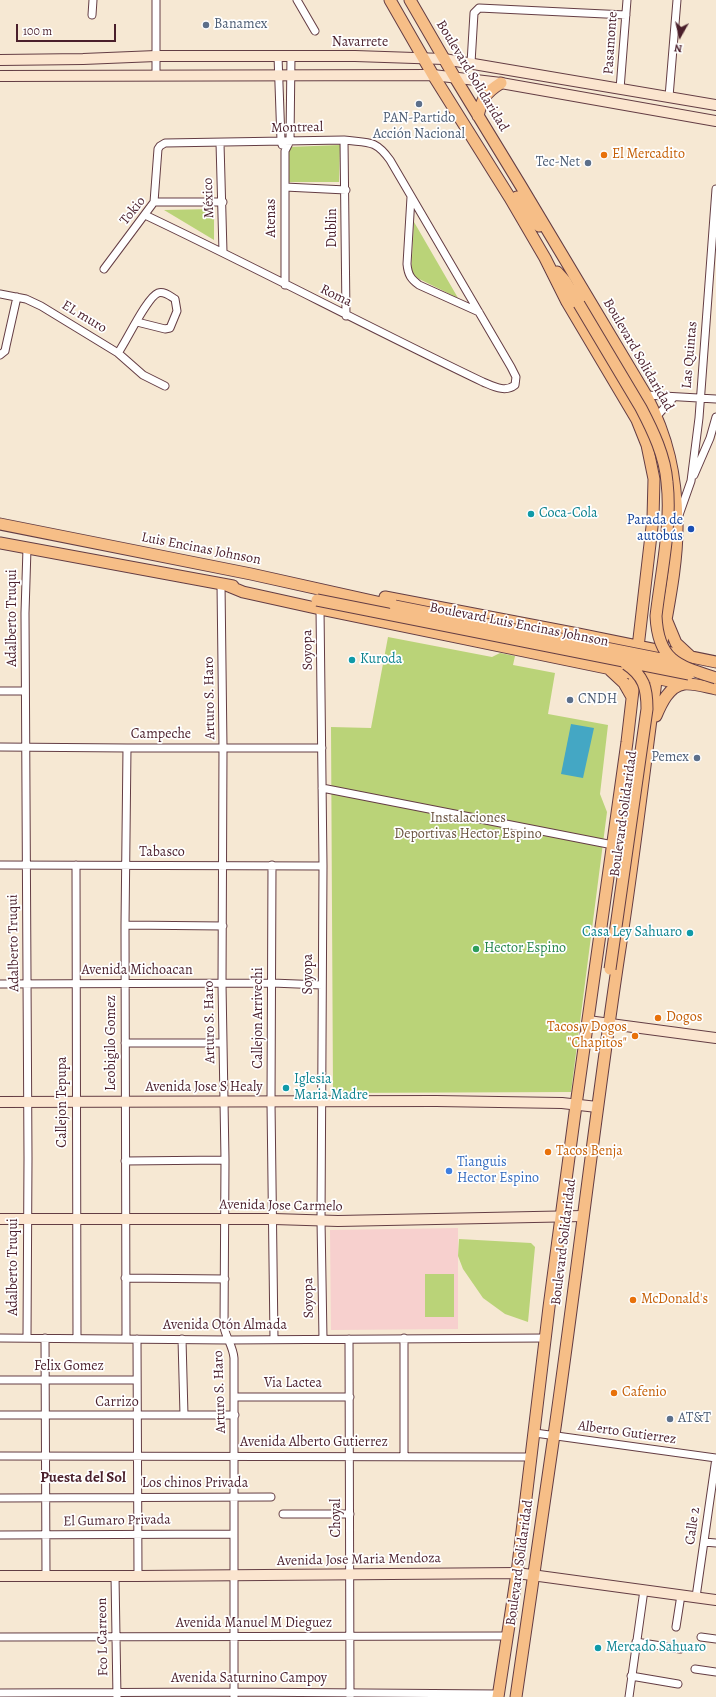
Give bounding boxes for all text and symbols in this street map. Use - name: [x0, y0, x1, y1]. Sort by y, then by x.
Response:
- street label: Pasamonte: [600, 11, 622, 75]
- scale bar: [18, 16, 118, 42]
- north arrow: [660, 16, 700, 56]
- place label: Banamex: [214, 17, 267, 33]
- street label: Boulevard Solidaridad: [432, 17, 512, 135]
- marker: Banamex: [201, 20, 211, 30]
- text: 100 m: [23, 23, 52, 39]
- street label: Navarrete: [332, 35, 388, 51]
- text: N: [673, 40, 683, 56]
- marker: PAN-Partido Acción Nacional: [414, 99, 424, 109]
- place label: PAN-Partido Acción Nacional: [373, 111, 465, 144]
- street label: Montreal: [271, 119, 323, 137]
- place label: El Mercadito: [612, 147, 685, 163]
- marker: El Mercadito: [599, 150, 609, 160]
- place label: Tec-Net: [536, 155, 580, 171]
- marker: Tec-Net: [583, 158, 593, 168]
- street label: México: [200, 177, 218, 219]
- street label: Tokio: [117, 193, 149, 229]
- street label: Atenas: [264, 199, 280, 237]
- street label: Dublin: [325, 208, 341, 248]
- street label: Roma: [317, 281, 355, 311]
- street label: Boulevard Solidaridad: [599, 296, 677, 414]
- street label: EL muro: [58, 297, 110, 337]
- street label: Las Quintas: [679, 321, 701, 389]
- place label: Coca-Cola: [539, 506, 597, 522]
- marker: Coca-Cola: [526, 509, 536, 519]
- place label: Parada de autobús: [627, 513, 683, 546]
- marker: Parada de autobús: [686, 524, 696, 534]
- street label: Luis Encinas Johnson: [140, 529, 262, 569]
- street label: Adalberto Truqui: [5, 569, 21, 667]
- street label: Boulevard Luis Encinas Johnson: [428, 599, 610, 651]
- street label: Soyopa: [299, 629, 317, 671]
- place label: Kuroda: [360, 652, 402, 668]
- marker: Kuroda: [347, 655, 357, 665]
- street label: Arturo S. Haro: [201, 656, 219, 740]
- place label: CNDH: [578, 692, 617, 708]
- marker: CNDH: [565, 695, 575, 705]
- street label: Campeche: [131, 727, 191, 743]
- street label: Boulevard Solidaridad: [607, 750, 641, 878]
- place label: Pemex: [651, 750, 689, 766]
- marker: Pemex: [692, 753, 702, 763]
- park label: Instalaciones Deportivas Hector Espino: [394, 811, 542, 844]
- street label: Tabasco: [139, 845, 185, 861]
- street label: Adalberto Truqui: [5, 894, 23, 992]
- place label: Casa Ley Sahuaro: [582, 925, 682, 941]
- marker: Casa Ley Sahuaro: [685, 928, 695, 938]
- place label: Hector Espino: [484, 941, 566, 957]
- marker: Hector Espino: [471, 944, 481, 954]
- street label: Soyopa: [301, 954, 317, 994]
- street label: Avenida Michoacan: [81, 963, 193, 979]
- street label: Callejon Arrivechi: [251, 967, 267, 1069]
- street label: Arturo S. Haro: [201, 980, 219, 1064]
- street label: Leobigilo Gomez: [104, 995, 120, 1091]
- place label: Dogos: [666, 1010, 702, 1026]
- marker: Dogos: [653, 1013, 663, 1023]
- place label: Tacos y Dogos "Chapitos": [547, 1020, 627, 1052]
- marker: Tacos y Dogos "Chapitos": [630, 1031, 640, 1041]
- street label: Callejon Tepupa: [55, 1056, 71, 1148]
- place label: Iglesia Maria Madre: [294, 1072, 368, 1104]
- street label: Avenida Jose S Healy: [145, 1080, 263, 1096]
- marker: Iglesia Maria Madre: [281, 1083, 291, 1093]
- place label: Tacos Benja: [556, 1144, 623, 1160]
- marker: Tacos Benja: [543, 1147, 553, 1157]
- place label: Tianguis Hector Espino: [457, 1155, 539, 1188]
- marker: Tianguis Hector Espino: [444, 1166, 454, 1176]
- street label: Boulevard Solidaridad: [548, 1178, 580, 1306]
- street label: Avenida Jose Carmelo: [219, 1197, 343, 1215]
- street label: Adalberto Truqui: [6, 1218, 22, 1316]
- street label: Soyopa: [300, 1277, 318, 1319]
- place label: McDonald's: [641, 1292, 708, 1308]
- marker: McDonald's: [628, 1295, 638, 1305]
- street label: Avenida Otón Almada: [163, 1318, 287, 1334]
- street label: Arturo S. Haro: [210, 1350, 230, 1434]
- street label: Felix Gomez: [34, 1359, 104, 1375]
- street label: Via Lactea: [264, 1376, 322, 1392]
- place label: Cafenio: [622, 1385, 667, 1401]
- marker: Cafenio: [609, 1388, 619, 1398]
- street label: Carrizo: [95, 1395, 139, 1411]
- place label: AT&T: [678, 1411, 711, 1427]
- marker: AT&T: [665, 1414, 675, 1424]
- street label: Alberto Gutierrez: [577, 1418, 677, 1448]
- street label: Avenida Alberto Gutierrez: [240, 1435, 388, 1451]
- district label: Puesta del Sol: [40, 1469, 126, 1487]
- street label: Los chinos Privada: [142, 1476, 248, 1492]
- street label: Choyal: [329, 1499, 345, 1537]
- street label: Boulevard Solidaridad: [503, 1499, 537, 1627]
- street label: Calle 2: [682, 1506, 704, 1546]
- street label: El Gumaro Privada: [63, 1512, 171, 1530]
- street label: Avenida Jose Maria Mendoza: [277, 1550, 441, 1570]
- street label: Fco L Carreon: [94, 1598, 112, 1676]
- street label: Avenida Manuel M Dieguez: [176, 1616, 332, 1632]
- place label: Mercado Sahuaro: [606, 1640, 706, 1656]
- marker: Mercado Sahuaro: [593, 1643, 603, 1653]
- street label: Avenida Saturnino Campoy: [171, 1671, 327, 1687]

